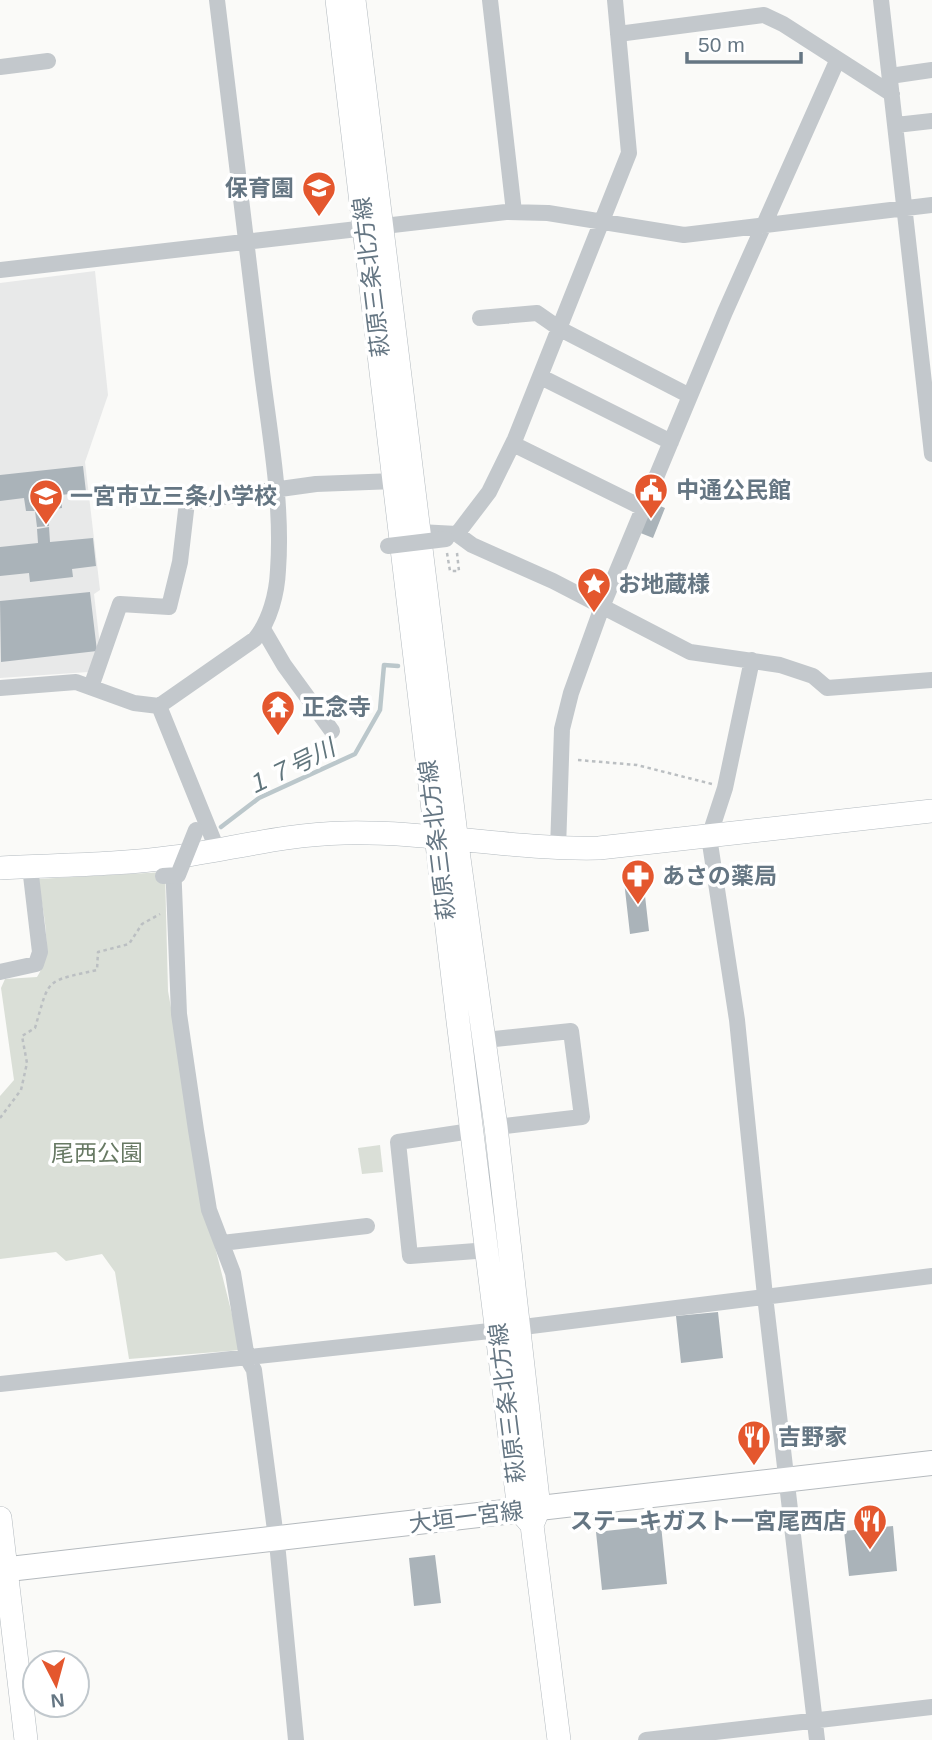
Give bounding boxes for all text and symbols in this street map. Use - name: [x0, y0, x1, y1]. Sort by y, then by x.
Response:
- scale bar: [687, 21, 801, 65]
- text: 50 m: [698, 33, 745, 56]
- school or university icon: 保育園: [300, 169, 338, 218]
- place label: 保育園: [225, 175, 294, 201]
- street label: 萩原三条北方線: [348, 196, 394, 358]
- public building icon: 中通公民館: [632, 471, 670, 520]
- school or university icon: 一宮市立三条小学校: [27, 477, 65, 526]
- place label: 中通公民館: [676, 477, 791, 503]
- place label: 一宮市立三条小学校: [70, 483, 277, 509]
- place icon: お地蔵様: [575, 565, 613, 614]
- place label: お地蔵様: [618, 571, 710, 597]
- temple icon: 正念寺: [259, 688, 297, 737]
- place label: 正念寺: [302, 694, 371, 720]
- water label: １７号川: [241, 733, 342, 800]
- street label: 萩原三条北方線: [414, 759, 460, 921]
- pharmacy icon: あさの薬局: [619, 857, 657, 906]
- place label: あさの薬局: [662, 863, 777, 889]
- park label: 尾西公園: [51, 1140, 143, 1166]
- street label: 萩原三条北方線: [484, 1322, 530, 1484]
- restaurant icon: 吉野家: [735, 1418, 773, 1467]
- place label: 吉野家: [778, 1424, 847, 1450]
- street label: 大垣一宮線: [407, 1497, 525, 1537]
- restaurant icon: ステーキガスト一宮尾西店: [851, 1502, 889, 1551]
- place label: ステーキガスト一宮尾西店: [570, 1508, 846, 1534]
- north arrow: [21, 1649, 91, 1719]
- text: N: [50, 1689, 66, 1712]

